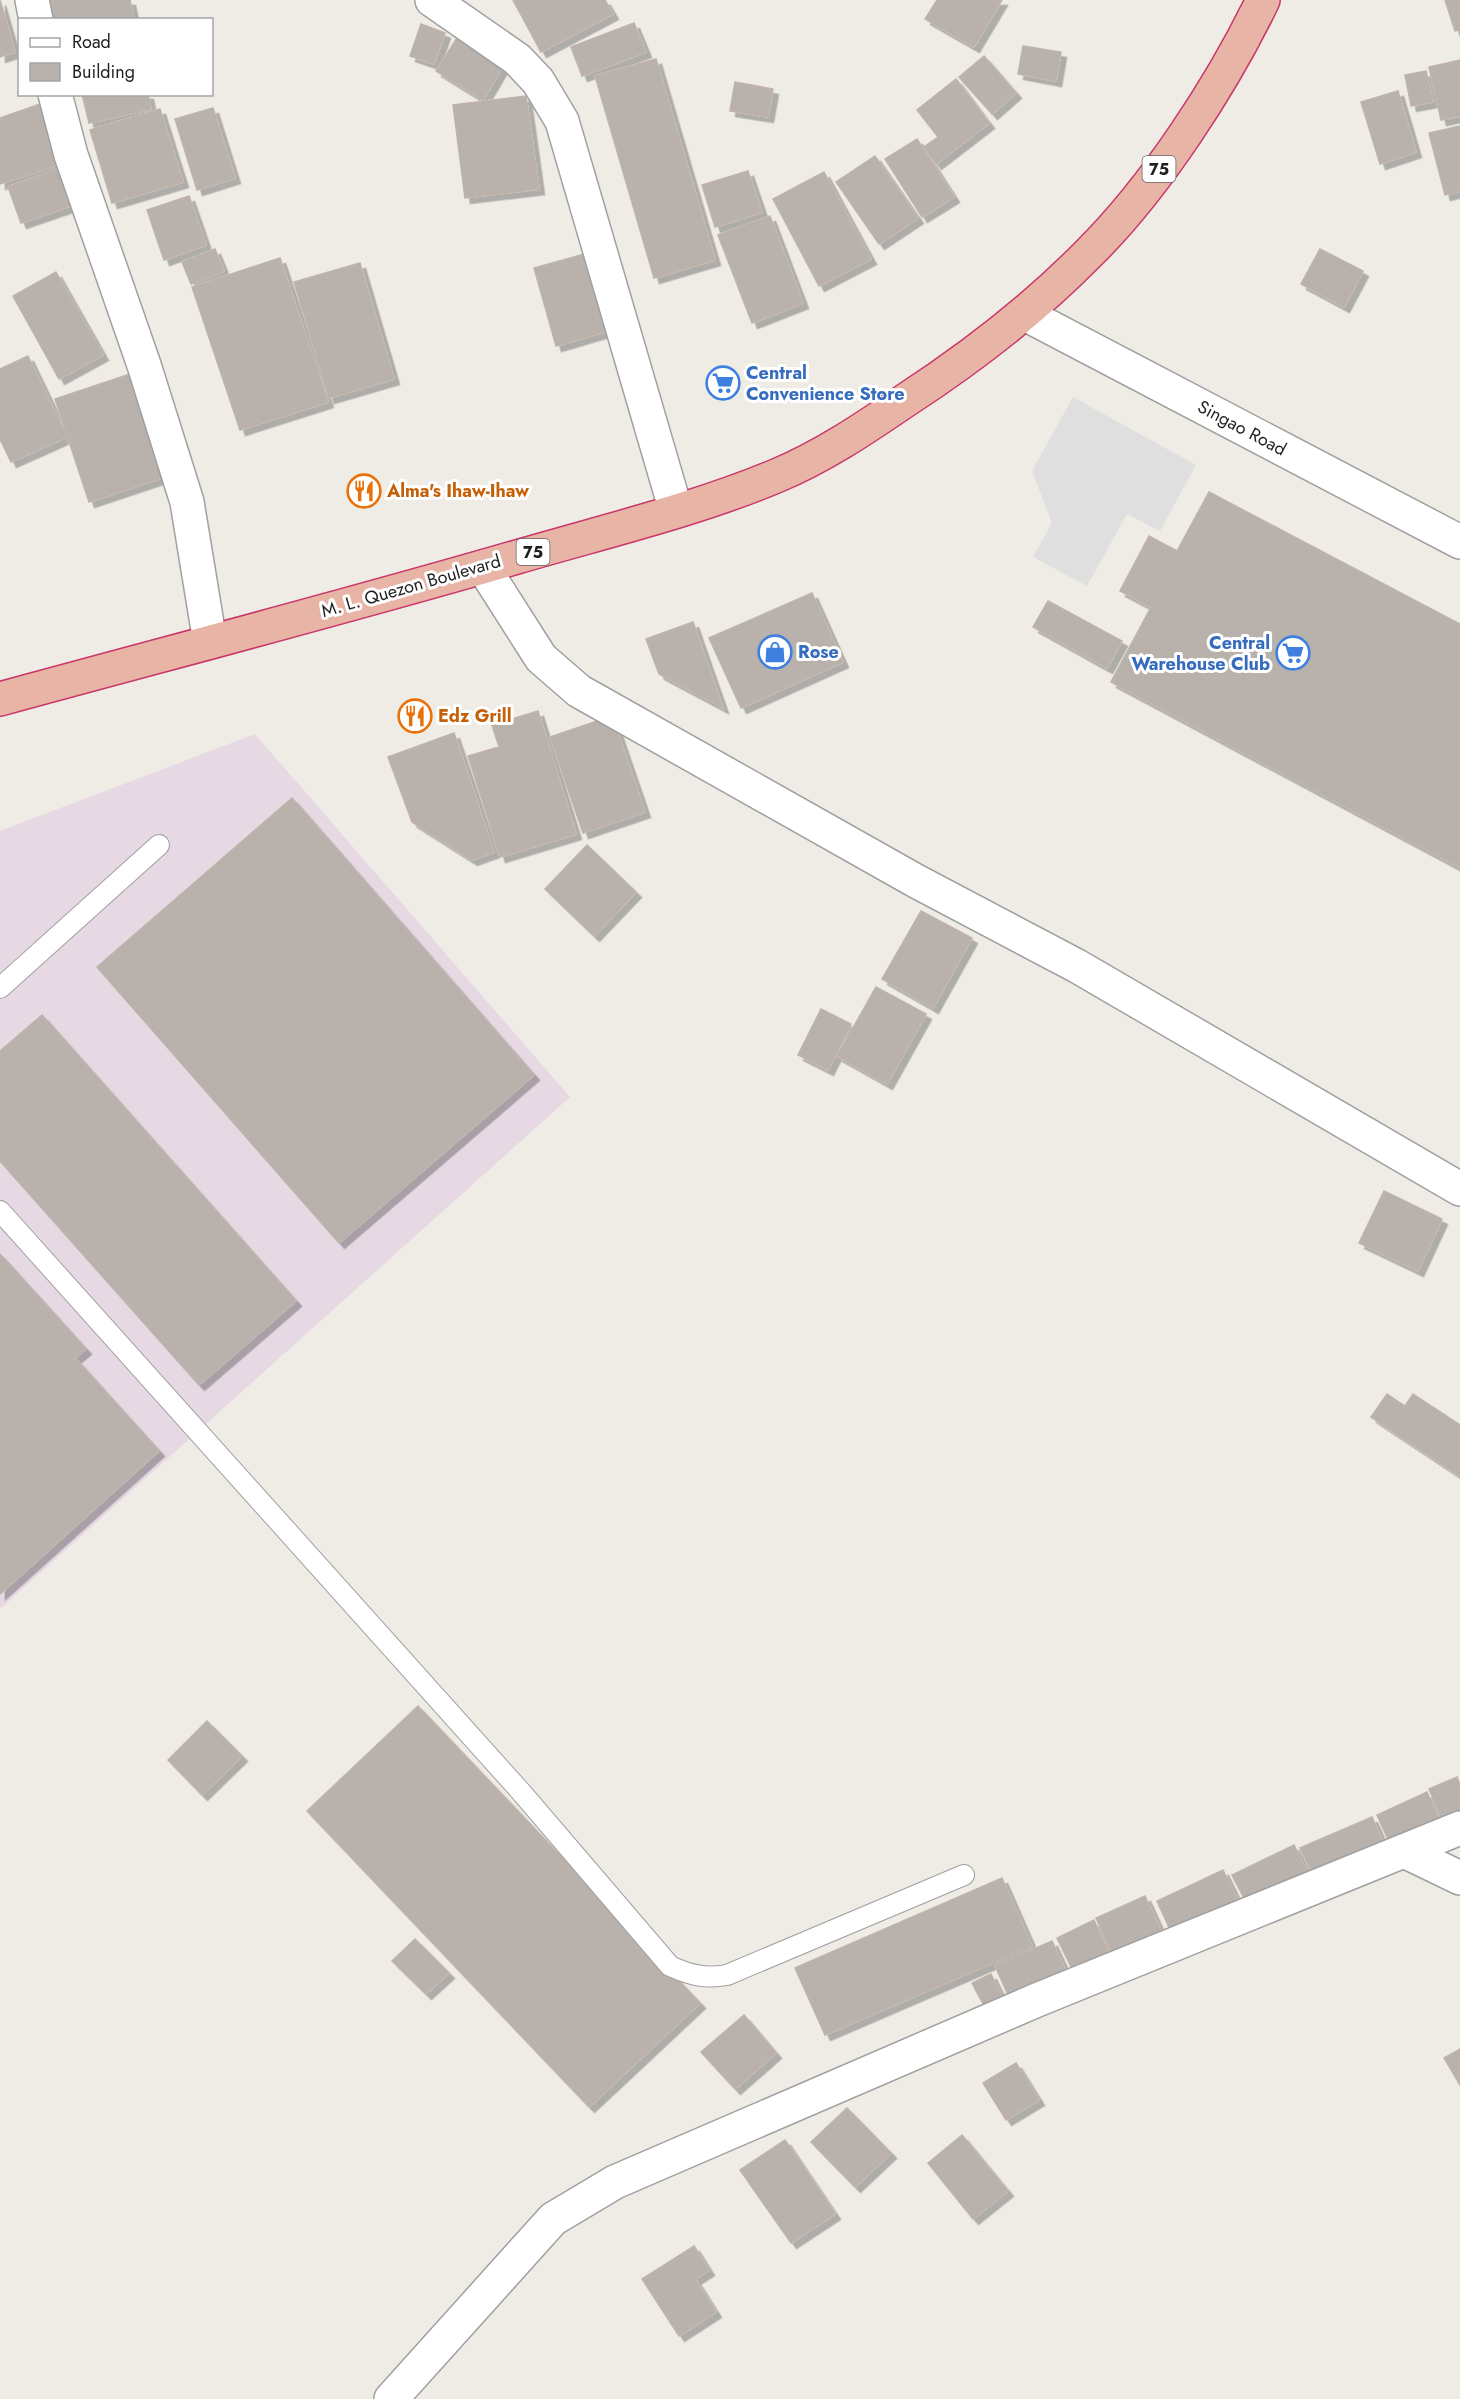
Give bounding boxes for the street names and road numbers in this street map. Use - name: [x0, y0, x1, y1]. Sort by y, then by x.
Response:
- road number: 75: [1142, 156, 1176, 182]
- street label: Singao Road: [1193, 394, 1291, 462]
- road number: 75: [516, 539, 550, 565]
- street label: M. L. Quezon Boulevard: [318, 548, 504, 624]

